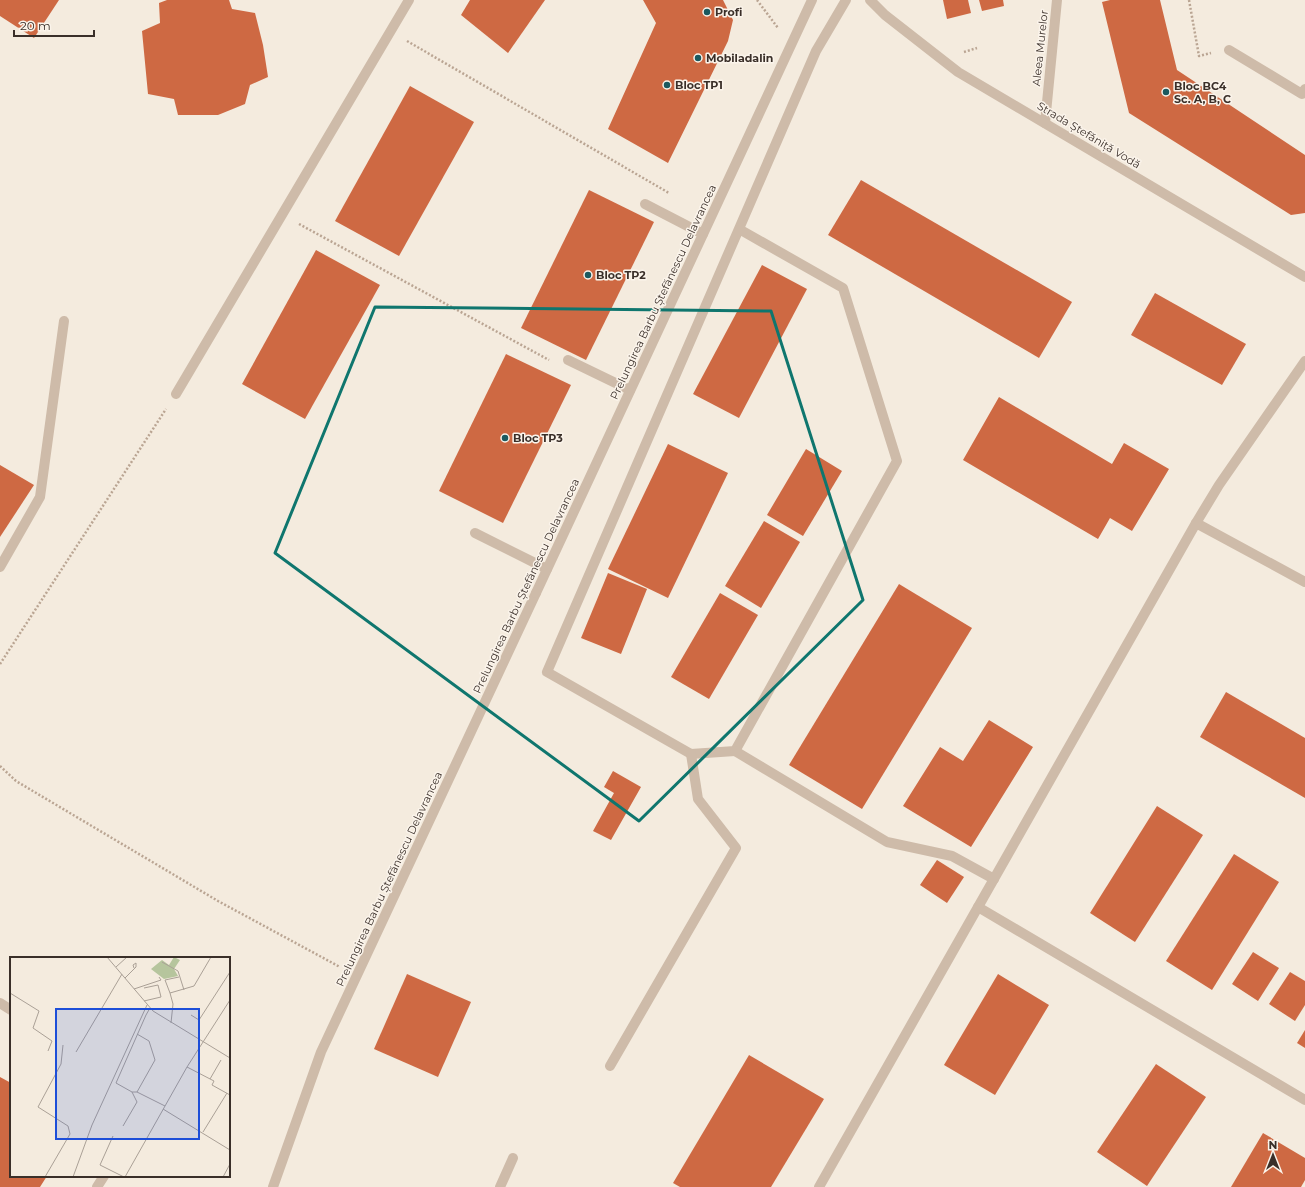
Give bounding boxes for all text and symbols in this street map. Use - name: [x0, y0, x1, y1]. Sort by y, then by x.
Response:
- place label: Profi: [715, 5, 743, 19]
- marker: Profi: [702, 7, 712, 17]
- street label: Aleea Murelor: [1029, 9, 1051, 87]
- scale bar: [14, 12, 94, 38]
- text: 20 m: [20, 18, 51, 33]
- place label: Mobiladalin: [706, 51, 773, 65]
- marker: Mobiladalin: [693, 53, 703, 63]
- place label: Bloc TP1: [675, 78, 723, 92]
- place label: Bloc BC4 Sc. A, B, C: [1174, 79, 1231, 106]
- marker: Bloc TP1: [662, 80, 672, 90]
- marker: Bloc BC4 Sc. A, B, C: [1161, 87, 1171, 97]
- street label: Strada Ștefăniță Vodă: [1035, 99, 1143, 171]
- street label: Prelungirea Barbu Ștefănescu Delavrancea: [607, 182, 719, 402]
- place label: Bloc TP2: [596, 268, 646, 282]
- marker: Bloc TP2: [583, 270, 593, 280]
- place label: Bloc TP3: [513, 431, 563, 445]
- marker: Bloc TP3: [500, 433, 510, 443]
- street label: Prelungirea Barbu Ștefănescu Delavrancea: [470, 476, 582, 696]
- street label: Prelungirea Barbu Ștefănescu Delavrancea: [333, 769, 445, 989]
- inset map: [10, 957, 230, 1177]
- north arrow: [1253, 1135, 1293, 1175]
- text: N: [1269, 1138, 1277, 1152]

